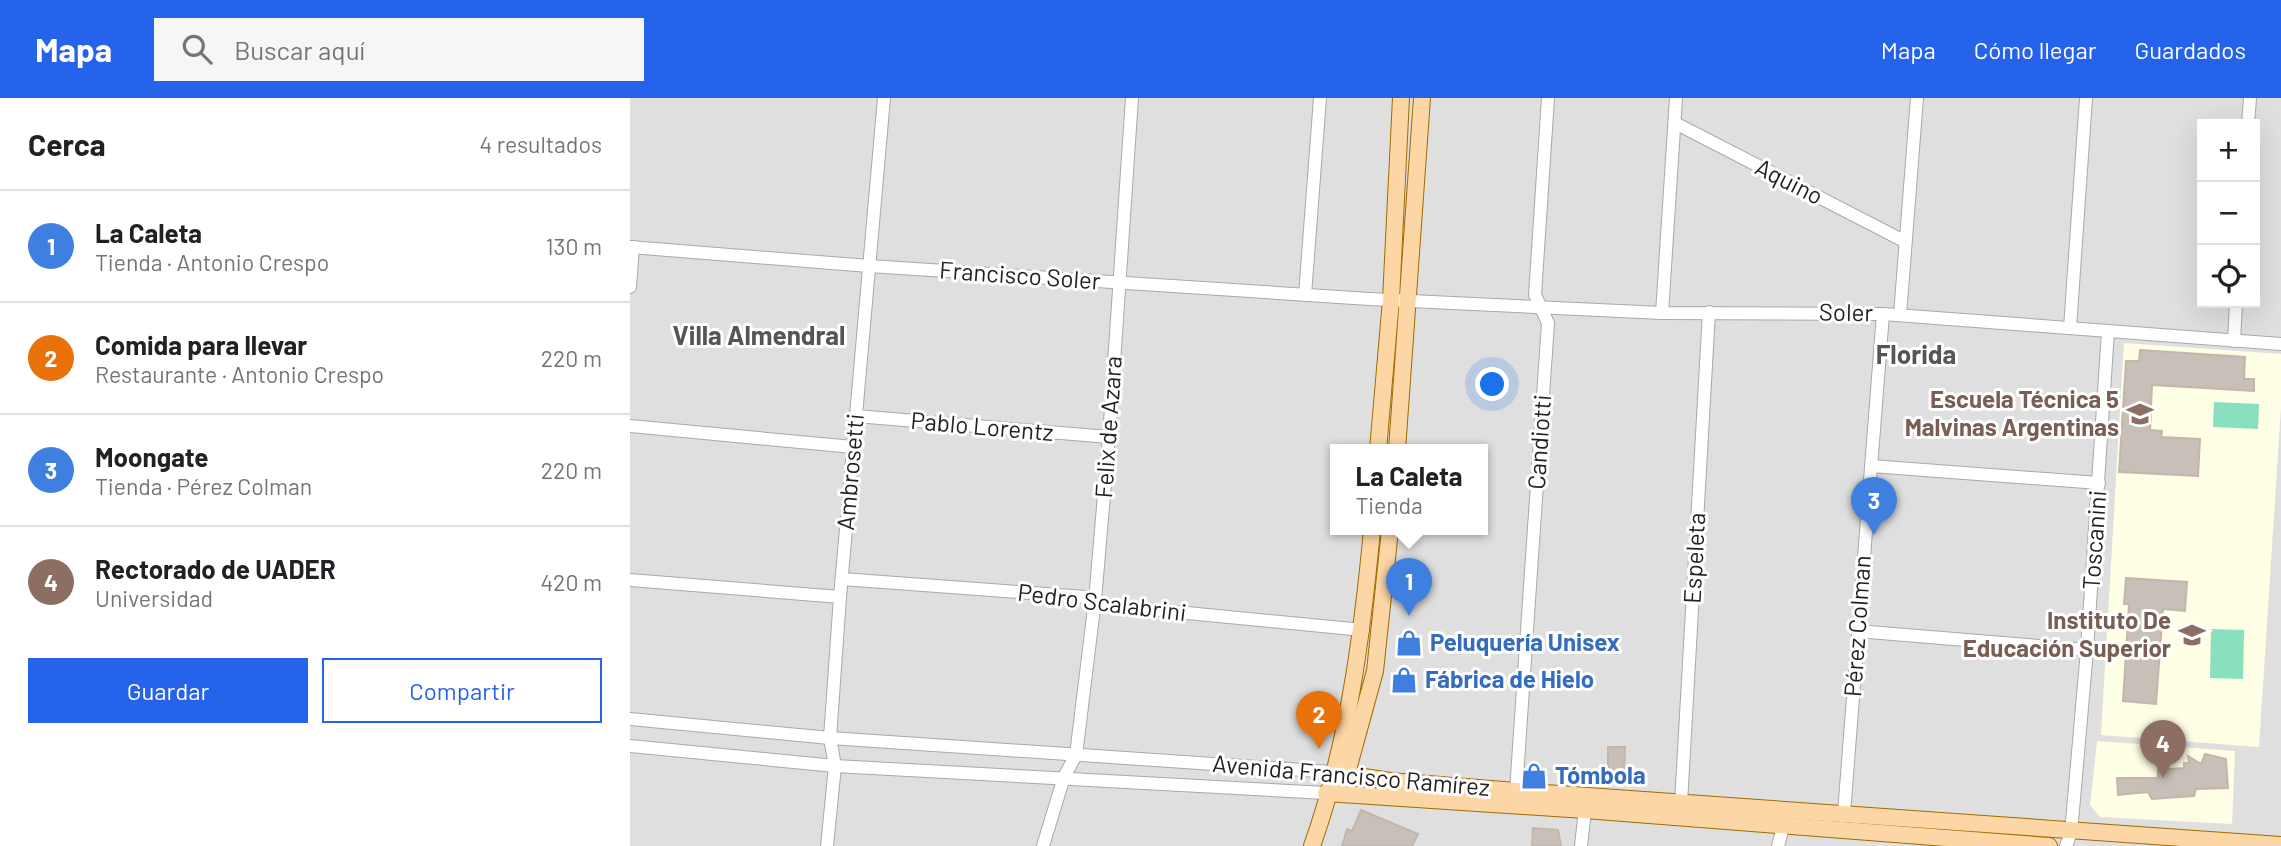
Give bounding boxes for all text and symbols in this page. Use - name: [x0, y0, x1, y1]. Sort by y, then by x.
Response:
- search box: [154, 18, 644, 81]
- text: Mapa: [35, 29, 112, 69]
- icon: search: [178, 30, 216, 68]
- text: Buscar aquí: [234, 34, 365, 65]
- text: Mapa: [1881, 35, 1936, 64]
- text: Cómo llegar: [1974, 35, 2096, 64]
- text: Guardados: [2134, 35, 2246, 64]
- map controls: [2197, 119, 2260, 308]
- button: +: [2197, 119, 2260, 182]
- text: Cerca: [28, 126, 106, 162]
- text: 4 resultados: [479, 130, 602, 158]
- street label: Aquino: [1751, 151, 1828, 210]
- button: −: [2197, 182, 2260, 245]
- text: La Caleta: [95, 217, 202, 248]
- text: 1: [47, 232, 55, 260]
- text: 130 m: [545, 232, 602, 260]
- button: locate: [2197, 245, 2260, 308]
- text: Tienda · Antonio Crespo: [95, 248, 329, 276]
- street label: Francisco Soler: [938, 254, 1102, 295]
- street label: Soler: [1819, 297, 1874, 326]
- district label: Villa Almendral: [673, 319, 845, 350]
- text: Comida para llevar: [95, 329, 307, 360]
- district label: Florida: [1876, 338, 1956, 369]
- text: 2: [45, 344, 57, 372]
- text: 220 m: [541, 344, 602, 372]
- street label: Felix de Azara: [1088, 355, 1127, 499]
- text: Restaurante · Antonio Crespo: [95, 360, 384, 388]
- your location: [1475, 367, 1509, 401]
- place label: Escuela Técnica 5 Malvinas Argentinas: [1905, 384, 2119, 441]
- street label: Candiotti: [1521, 393, 1556, 490]
- school or university icon: Escuela Técnica 5 Malvinas Argentinas: [2125, 399, 2155, 429]
- street label: Pablo Lorentz: [909, 405, 1055, 446]
- street label: Ambrosetti: [830, 412, 869, 531]
- text: Moongate: [95, 441, 209, 472]
- popup: [1330, 444, 1488, 535]
- text: 3: [45, 456, 57, 484]
- text: 220 m: [541, 456, 602, 484]
- text: La Caleta: [1355, 460, 1463, 491]
- text: Tienda · Pérez Colman: [95, 472, 312, 500]
- pin: 3: [1851, 477, 1897, 535]
- street label: Toscanini: [2076, 489, 2111, 591]
- text: Tienda: [1355, 491, 1423, 519]
- street label: Espeleta: [1677, 512, 1710, 604]
- text: Rectorado de UADER: [95, 553, 336, 584]
- street label: Pérez Colman: [1837, 554, 1876, 698]
- pin: 1: [1386, 558, 1432, 616]
- text: 4: [44, 568, 58, 596]
- text: 420 m: [540, 568, 602, 596]
- street label: Pedro Scalabrini: [1016, 577, 1188, 626]
- text: Universidad: [95, 584, 213, 612]
- place label: Instituto De Educación Superior: [1963, 605, 2171, 662]
- school or university icon: Instituto De Educación Superior: [2177, 620, 2207, 650]
- place label: Peluquería Unisex: [1430, 627, 1620, 656]
- shop icon: Peluquería Unisex: [1394, 628, 1424, 658]
- button: Guardar: [28, 658, 308, 723]
- button: Compartir: [322, 658, 602, 723]
- place label: Fábrica de Hielo: [1425, 664, 1594, 693]
- shop icon: Fábrica de Hielo: [1389, 665, 1419, 695]
- pin: 2: [1296, 691, 1342, 749]
- pin: 4: [2140, 720, 2186, 778]
- street label: Avenida Francisco Ramírez: [1211, 748, 1491, 801]
- place label: Tómbola: [1555, 760, 1646, 789]
- shop icon: Tómbola: [1519, 761, 1549, 791]

